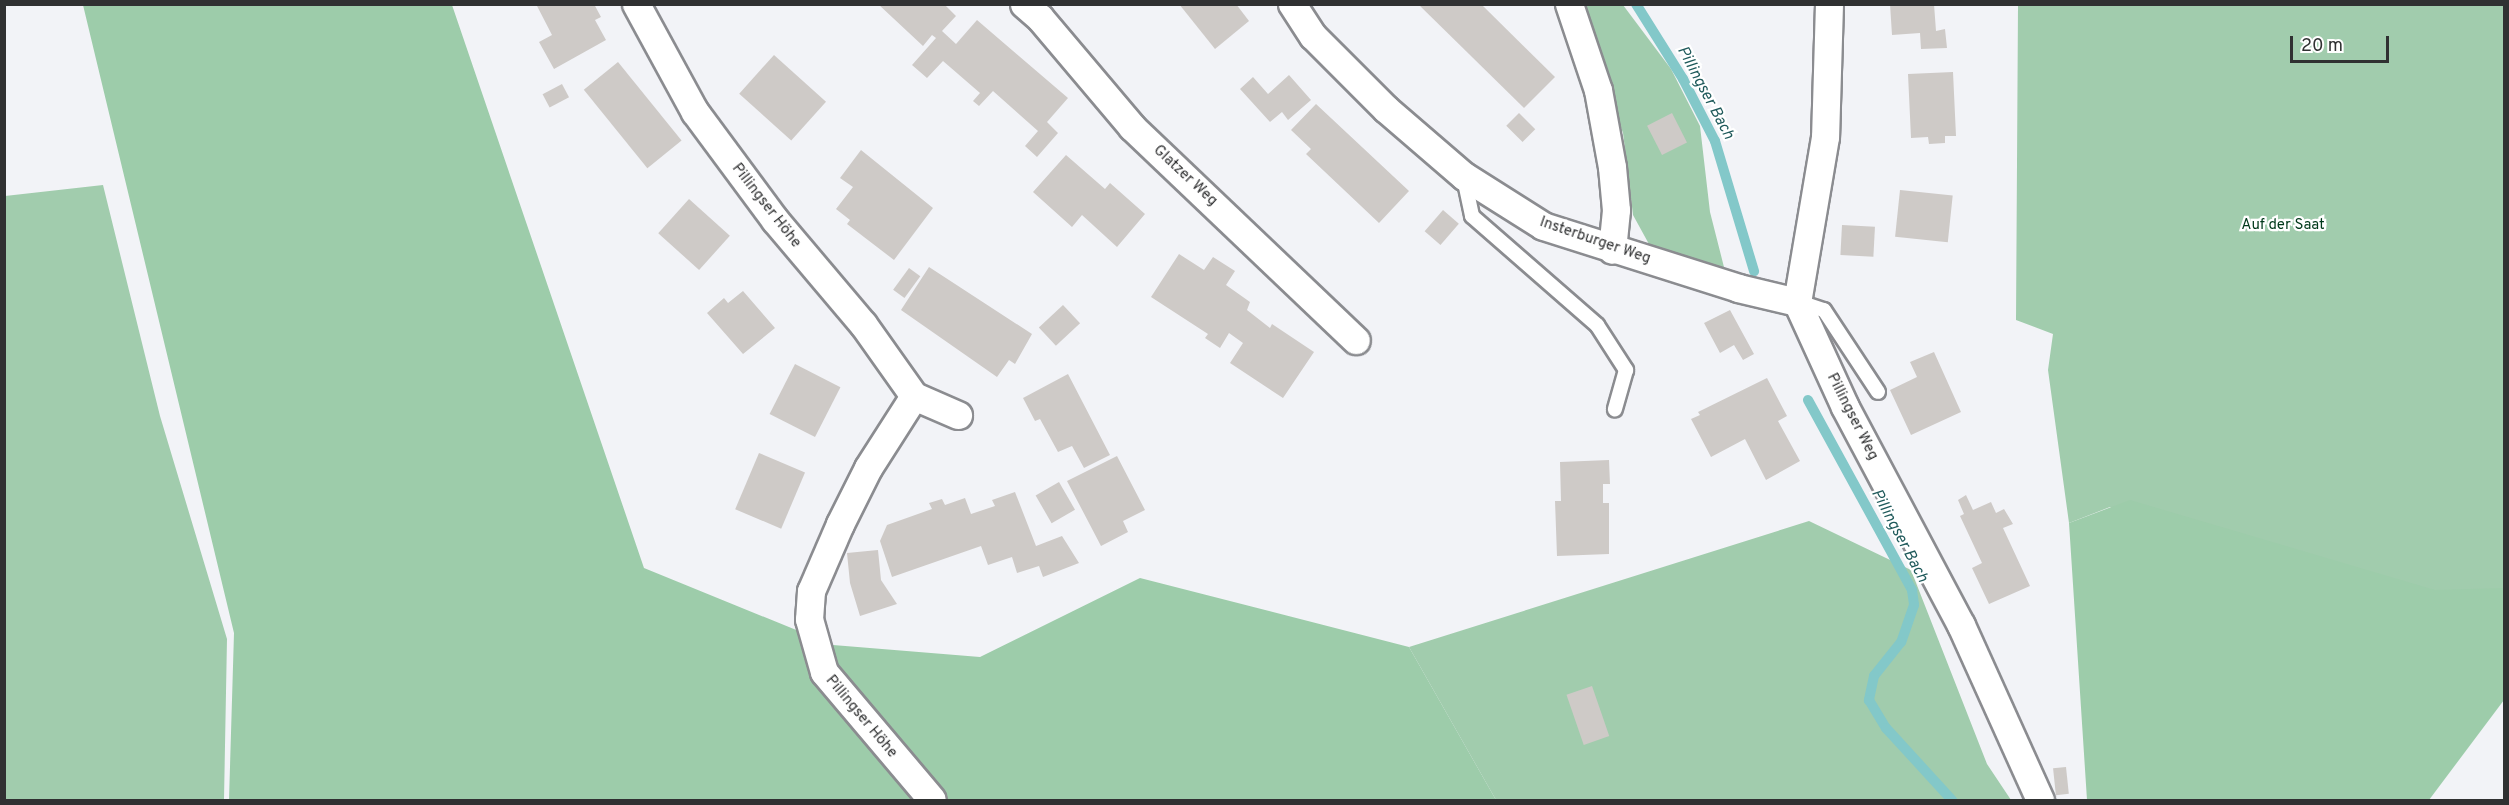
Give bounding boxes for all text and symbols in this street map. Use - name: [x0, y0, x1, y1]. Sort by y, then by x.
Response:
- scale bar: [2293, 24, 2392, 62]
- text: 20 m: [2301, 35, 2343, 58]
- water label: Pillingser Bach: [1672, 43, 1738, 143]
- street label: Glatzer Weg: [1149, 142, 1221, 210]
- street label: Pillingser Höhe: [727, 160, 805, 252]
- street label: Insterburger Weg: [1537, 214, 1653, 268]
- park label: Auf der Saat: [2241, 217, 2325, 235]
- street label: Pillingser Weg: [1822, 370, 1882, 464]
- water label: Pillingser Bach: [1866, 486, 1932, 586]
- street label: Pillingser Höhe: [821, 672, 901, 762]

